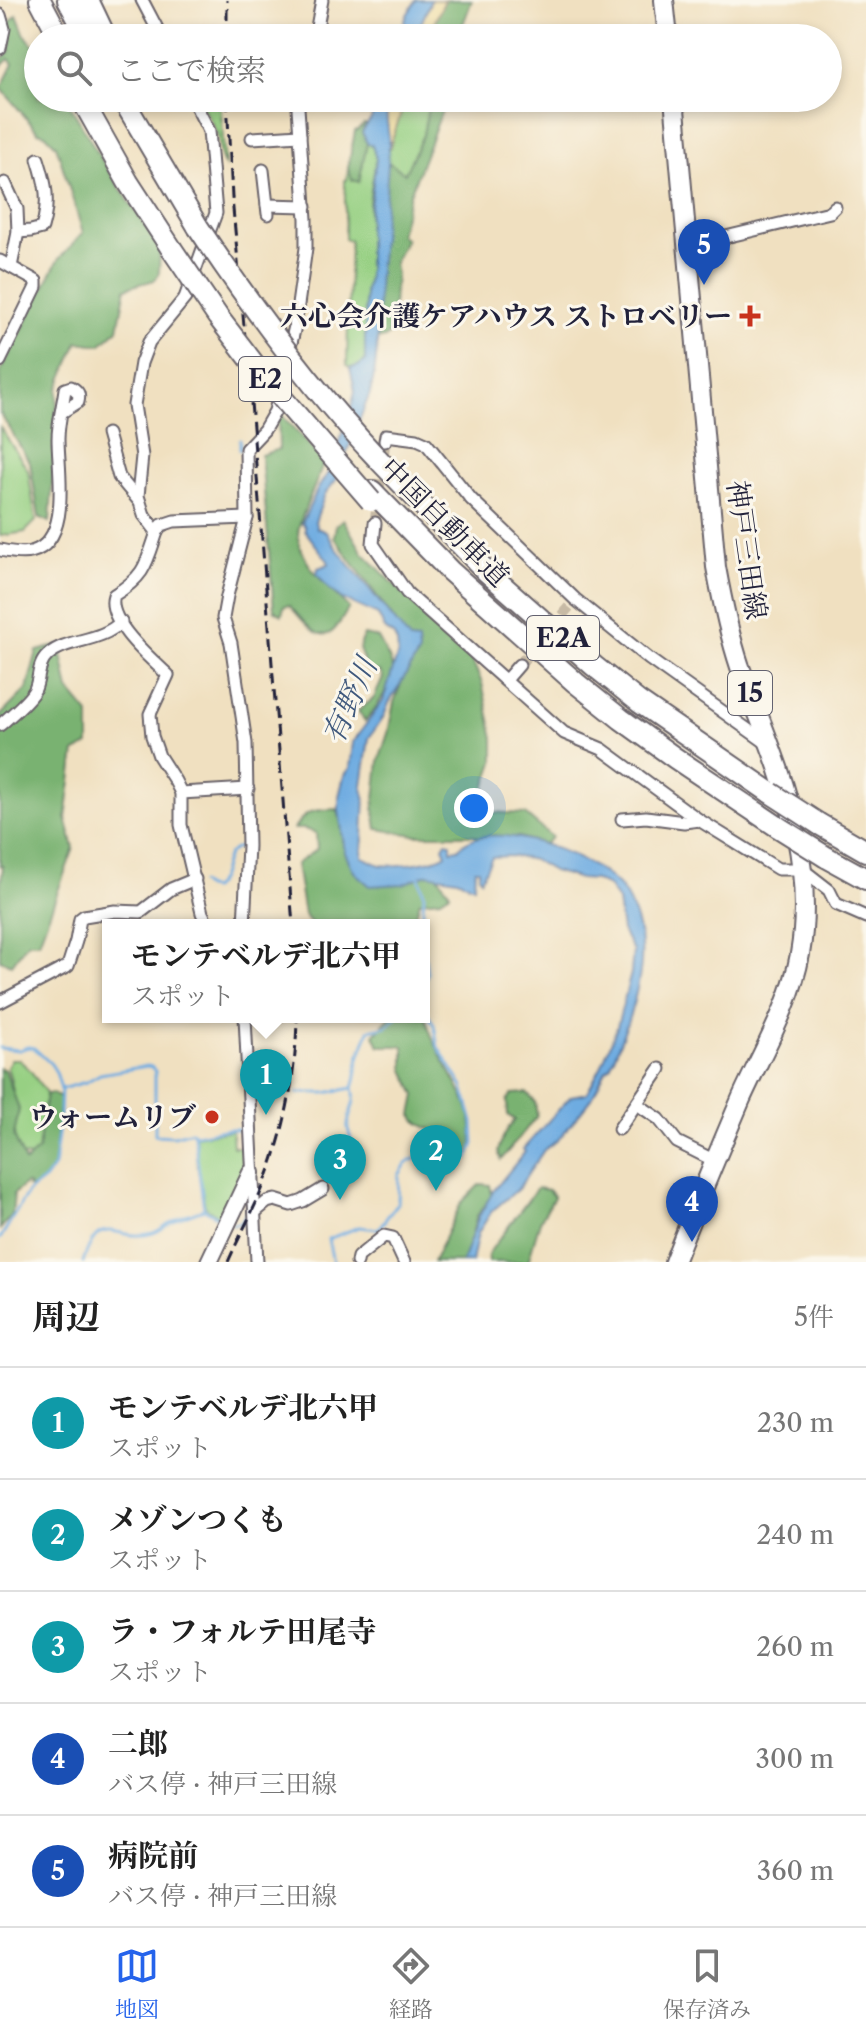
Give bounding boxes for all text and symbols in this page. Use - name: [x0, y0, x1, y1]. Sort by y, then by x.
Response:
- search box: [24, 24, 842, 112]
- icon: search: [52, 46, 96, 90]
- text: ここで検索: [116, 52, 266, 89]
- pin: 5: [678, 219, 730, 285]
- place label: 六心会介護ケアハウス ストロベリー: [280, 299, 732, 333]
- marker: 六心会介護ケアハウス ストロベリー: [739, 305, 761, 327]
- road number: E2: [239, 357, 291, 401]
- street label: 中国自動車道: [374, 451, 516, 593]
- street label: 神戸三田線: [720, 478, 774, 622]
- road number: E2A: [527, 616, 599, 660]
- water label: 有野川: [314, 649, 386, 749]
- road number: 15: [728, 671, 772, 715]
- your location: [454, 788, 494, 828]
- popup: [102, 919, 430, 1023]
- text: モンテベルデ北六甲: [131, 937, 401, 974]
- text: スポット: [131, 980, 235, 1012]
- pin: 1: [240, 1049, 292, 1115]
- place label: ウォームリブ: [29, 1100, 196, 1134]
- marker: ウォームリブ: [203, 1108, 221, 1126]
- pin: 2: [410, 1125, 462, 1191]
- pin: 3: [314, 1134, 366, 1200]
- pin: 4: [666, 1176, 718, 1242]
- text: 周辺: [32, 1296, 100, 1338]
- text: 5件: [794, 1301, 834, 1333]
- text: モンテベルデ北六甲: [108, 1389, 378, 1426]
- text: 1: [52, 1407, 64, 1439]
- text: 230 m: [757, 1407, 834, 1439]
- text: スポット: [108, 1432, 212, 1464]
- text: メゾンつくも: [108, 1501, 287, 1538]
- text: 2: [50, 1519, 66, 1551]
- text: 240 m: [756, 1519, 834, 1551]
- text: スポット: [108, 1544, 212, 1576]
- text: ラ・フォルテ田尾寺: [108, 1613, 377, 1650]
- text: 3: [51, 1631, 65, 1663]
- text: 260 m: [756, 1631, 834, 1663]
- text: スポット: [108, 1656, 212, 1688]
- text: 二郎: [108, 1725, 168, 1762]
- text: 4: [50, 1743, 66, 1775]
- text: 300 m: [756, 1743, 834, 1775]
- text: バス停 · 神戸三田線: [108, 1768, 337, 1800]
- text: 病院前: [108, 1837, 198, 1874]
- text: 5: [51, 1855, 65, 1887]
- text: 360 m: [757, 1855, 834, 1887]
- text: バス停 · 神戸三田線: [108, 1880, 337, 1912]
- tab: 地図: [115, 1944, 159, 2023]
- tab: 経路: [389, 1944, 433, 2023]
- tab: 保存済み: [663, 1944, 751, 2023]

